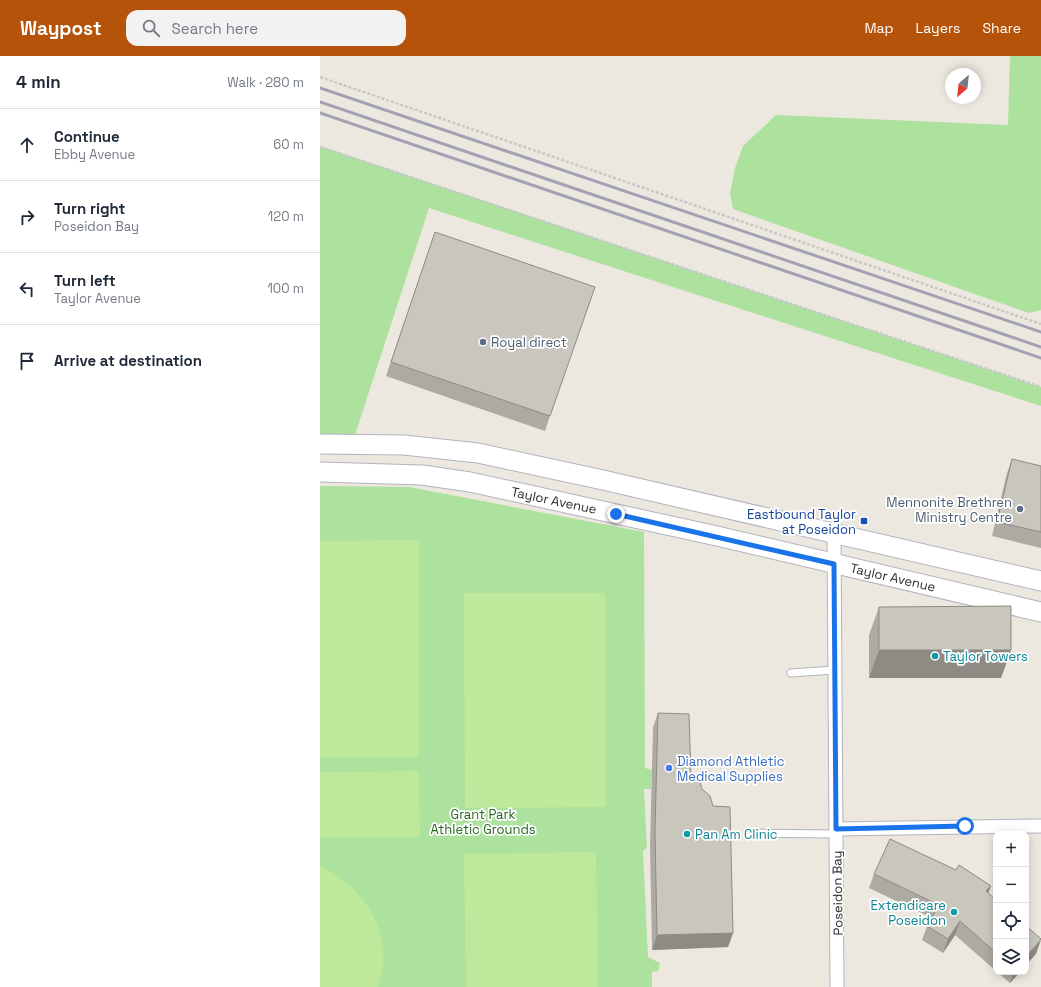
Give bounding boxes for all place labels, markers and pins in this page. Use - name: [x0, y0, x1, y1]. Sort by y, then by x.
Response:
- place label: Royal direct: [491, 334, 567, 351]
- marker: Royal direct: [478, 337, 488, 347]
- place label: Mennonite Brethren Ministry Centre: [886, 494, 1012, 526]
- marker: Mennonite Brethren Ministry Centre: [1015, 504, 1025, 514]
- place label: Eastbound Taylor at Poseidon: [747, 506, 856, 538]
- marker: Eastbound Taylor at Poseidon: [859, 516, 869, 526]
- place label: Taylor Towers: [943, 648, 1028, 665]
- marker: Taylor Towers: [930, 651, 940, 661]
- place label: Diamond Athletic Medical Supplies: [677, 753, 785, 785]
- marker: Diamond Athletic Medical Supplies: [664, 763, 674, 773]
- place label: Pan Am Clinic: [695, 826, 778, 843]
- marker: Pan Am Clinic: [682, 829, 692, 839]
- place label: Extendicare Poseidon: [870, 897, 946, 929]
- marker: Extendicare Poseidon: [949, 907, 959, 917]

